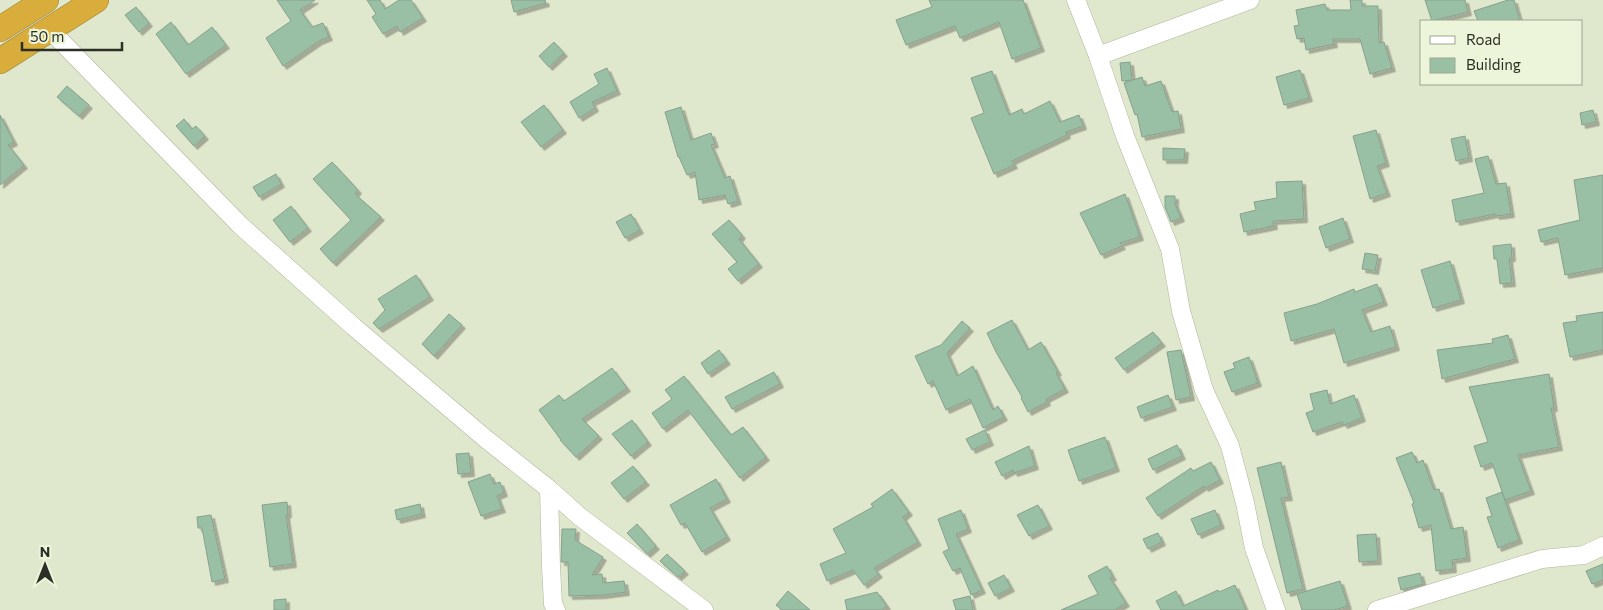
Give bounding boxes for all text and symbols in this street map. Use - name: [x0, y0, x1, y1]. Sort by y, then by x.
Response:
- scale bar: [22, 20, 122, 52]
- legend: [1420, 20, 1583, 85]
- text: 50 m: [30, 27, 64, 45]
- text: Road: [1466, 30, 1501, 48]
- text: Building: [1466, 55, 1521, 73]
- north arrow: [20, 540, 70, 590]
- text: N: [40, 543, 50, 560]

